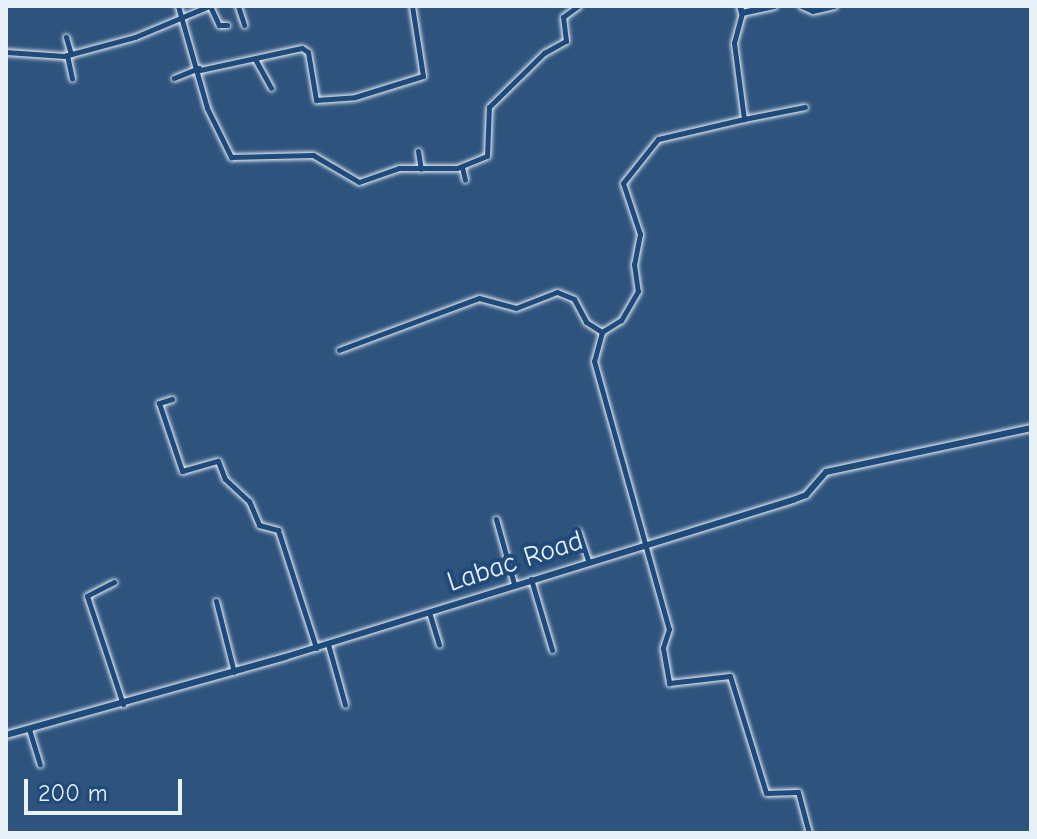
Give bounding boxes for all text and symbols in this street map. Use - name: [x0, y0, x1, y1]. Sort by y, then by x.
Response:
- street label: Labac Road: [443, 523, 587, 599]
- scale bar: [28, 763, 186, 813]
- text: 200 m: [38, 779, 108, 807]

